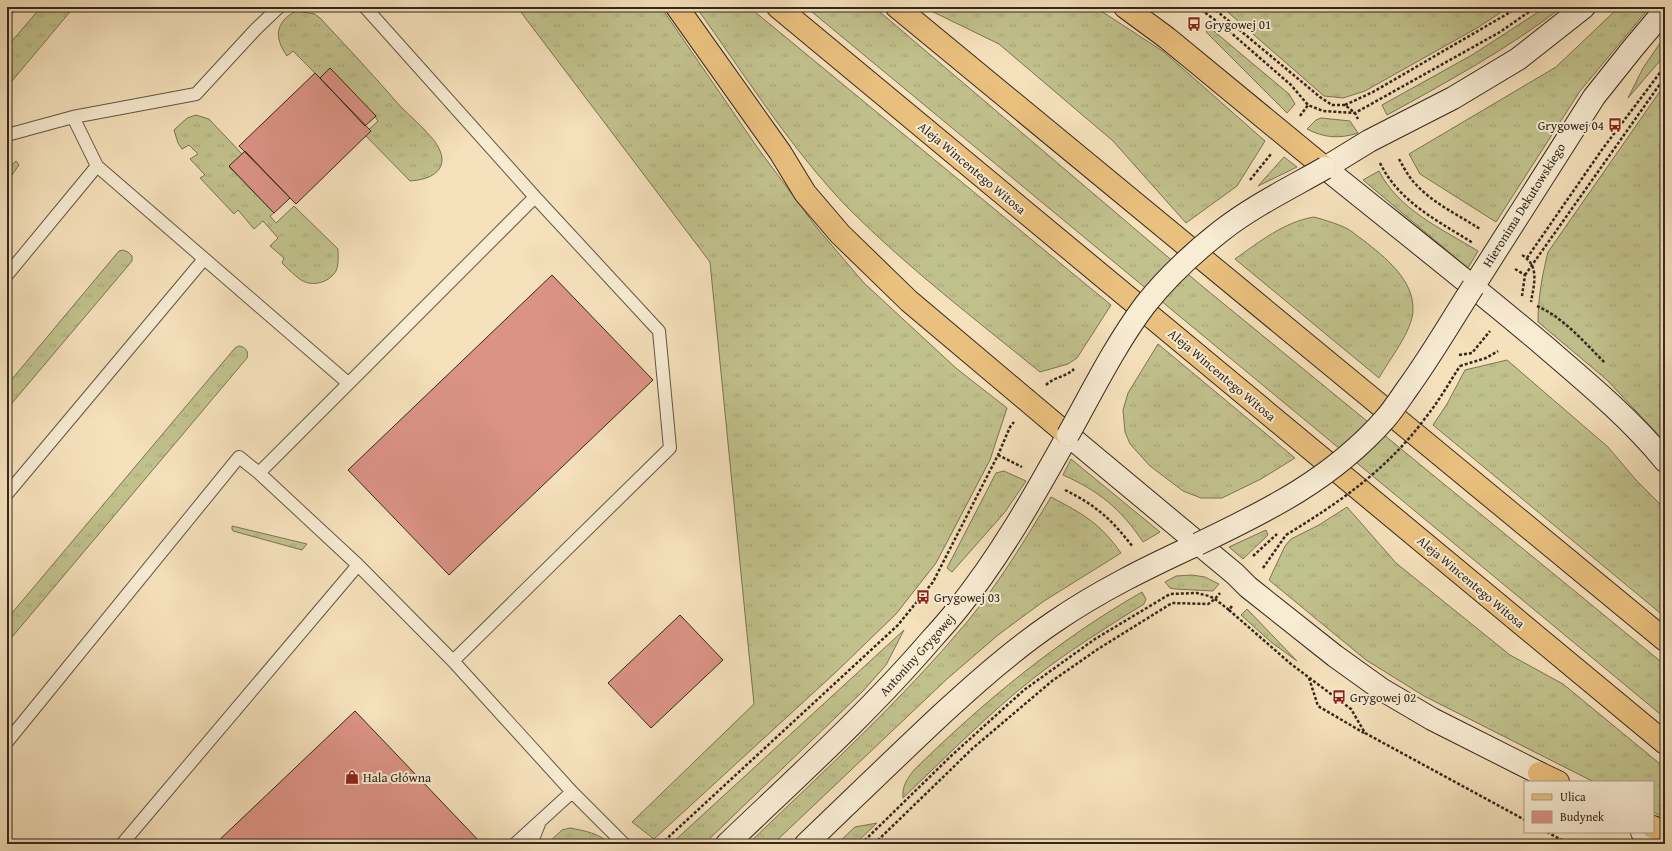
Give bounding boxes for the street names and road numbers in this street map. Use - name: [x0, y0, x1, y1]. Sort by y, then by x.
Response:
- street label: Aleja Wincentego Witosa: [914, 117, 1031, 219]
- street label: Hieronima Dekutowskiego: [1478, 139, 1570, 271]
- street label: Aleja Wincentego Witosa: [1164, 324, 1281, 426]
- street label: Aleja Wincentego Witosa: [1413, 531, 1530, 633]
- street label: Antoniny Grygowej: [875, 610, 959, 700]

